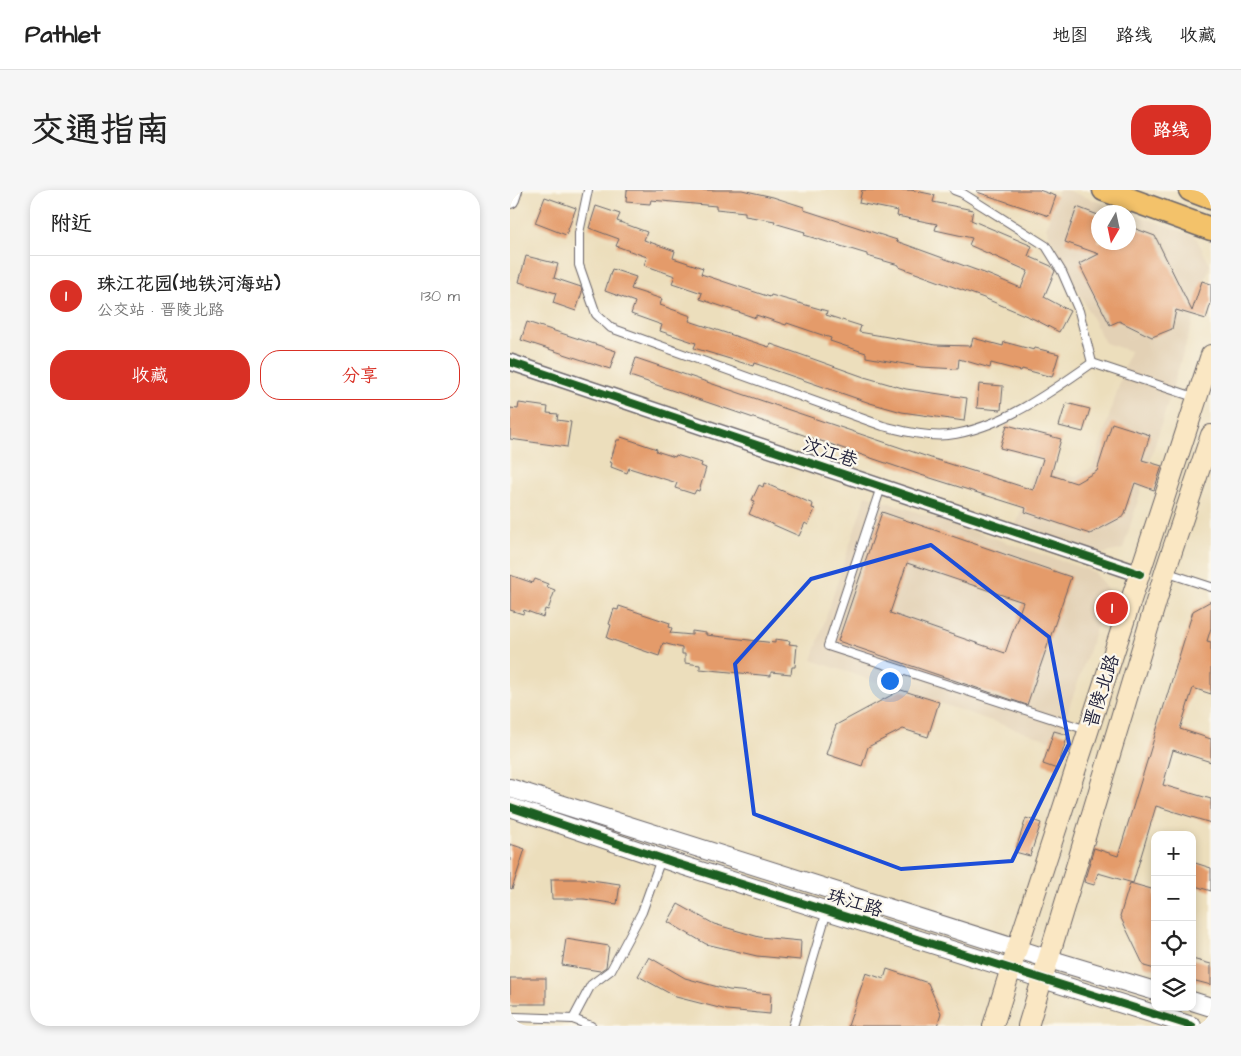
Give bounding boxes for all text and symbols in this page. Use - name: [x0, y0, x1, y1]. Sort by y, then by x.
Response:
- text: Pathlet: [25, 18, 101, 52]
- text: 地图: [1052, 23, 1088, 48]
- text: 路线: [1116, 23, 1152, 48]
- text: 收藏: [1180, 23, 1216, 48]
- button: 路线: [1131, 105, 1211, 155]
- text: 交通指南: [30, 106, 170, 155]
- north arrow: [1091, 205, 1136, 250]
- text: 附近: [50, 209, 92, 238]
- text: 珠江花园(地铁河海站): [97, 271, 280, 298]
- text: 1: [65, 285, 67, 307]
- text: 130 m: [421, 285, 460, 307]
- text: 公交站 · 晋陵北路: [97, 299, 224, 321]
- button: 收藏: [50, 350, 250, 400]
- button: 分享: [260, 350, 460, 400]
- street label: 汶江巷: [799, 431, 861, 475]
- pin: 1: [1096, 589, 1128, 627]
- street label: 晋陵北路: [1077, 651, 1127, 731]
- your location: [877, 668, 903, 694]
- map controls: [1151, 831, 1196, 1011]
- button: +: [1151, 831, 1196, 876]
- button: −: [1151, 876, 1196, 921]
- street label: 珠江路: [824, 882, 886, 924]
- button: locate: [1151, 921, 1196, 966]
- button: layers: [1151, 966, 1196, 1011]

